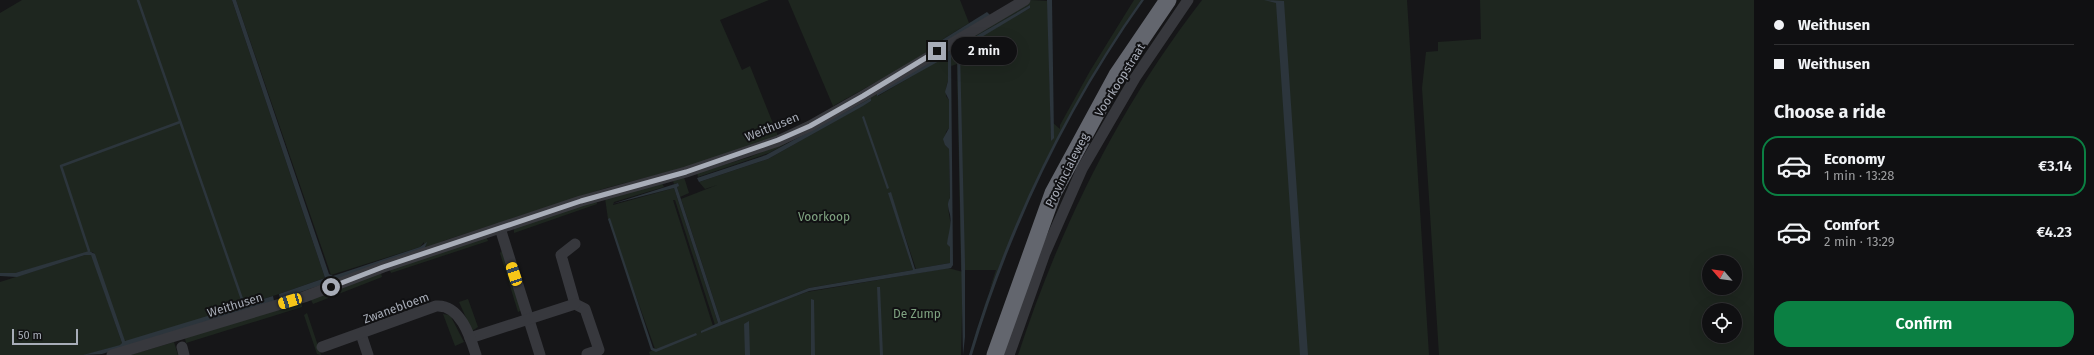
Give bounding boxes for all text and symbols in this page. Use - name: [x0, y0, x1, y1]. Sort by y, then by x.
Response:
- text: Weithusen: [1798, 16, 1870, 34]
- callout: 2 min: [951, 37, 1017, 65]
- street label: Voorkoopstraat: [1092, 40, 1148, 119]
- route end: [928, 42, 946, 60]
- text: 2 min: [968, 43, 1000, 58]
- text: Weithusen: [1798, 55, 1870, 73]
- text: Choose a ride: [1774, 101, 1886, 123]
- street label: Weithusen: [743, 110, 801, 144]
- street label: Provincialeweg: [1042, 130, 1092, 209]
- icon: car: [1776, 148, 1812, 184]
- text: Economy: [1824, 150, 1885, 168]
- text: €3.14: [2038, 157, 2072, 175]
- text: 1 min · 13:28: [1824, 168, 1894, 183]
- park label: Voorkoop: [798, 210, 850, 224]
- icon: car: [1776, 214, 1812, 250]
- text: Comfort: [1824, 216, 1880, 234]
- text: €4.23: [2036, 223, 2072, 241]
- text: 2 min · 13:29: [1824, 234, 1895, 249]
- north arrow: [1702, 255, 1742, 295]
- map controls: [1702, 255, 1742, 343]
- car: [505, 261, 523, 287]
- route start: [322, 278, 340, 296]
- street label: Weithusen: [206, 290, 264, 320]
- street label: Zwanebloem: [361, 290, 431, 326]
- car: [277, 292, 303, 310]
- button: Confirm: [1774, 301, 2074, 347]
- button: locate: [1702, 303, 1742, 343]
- park label: De Zump: [893, 307, 941, 321]
- scale bar: [12, 327, 78, 346]
- text: 50 m: [18, 329, 42, 342]

